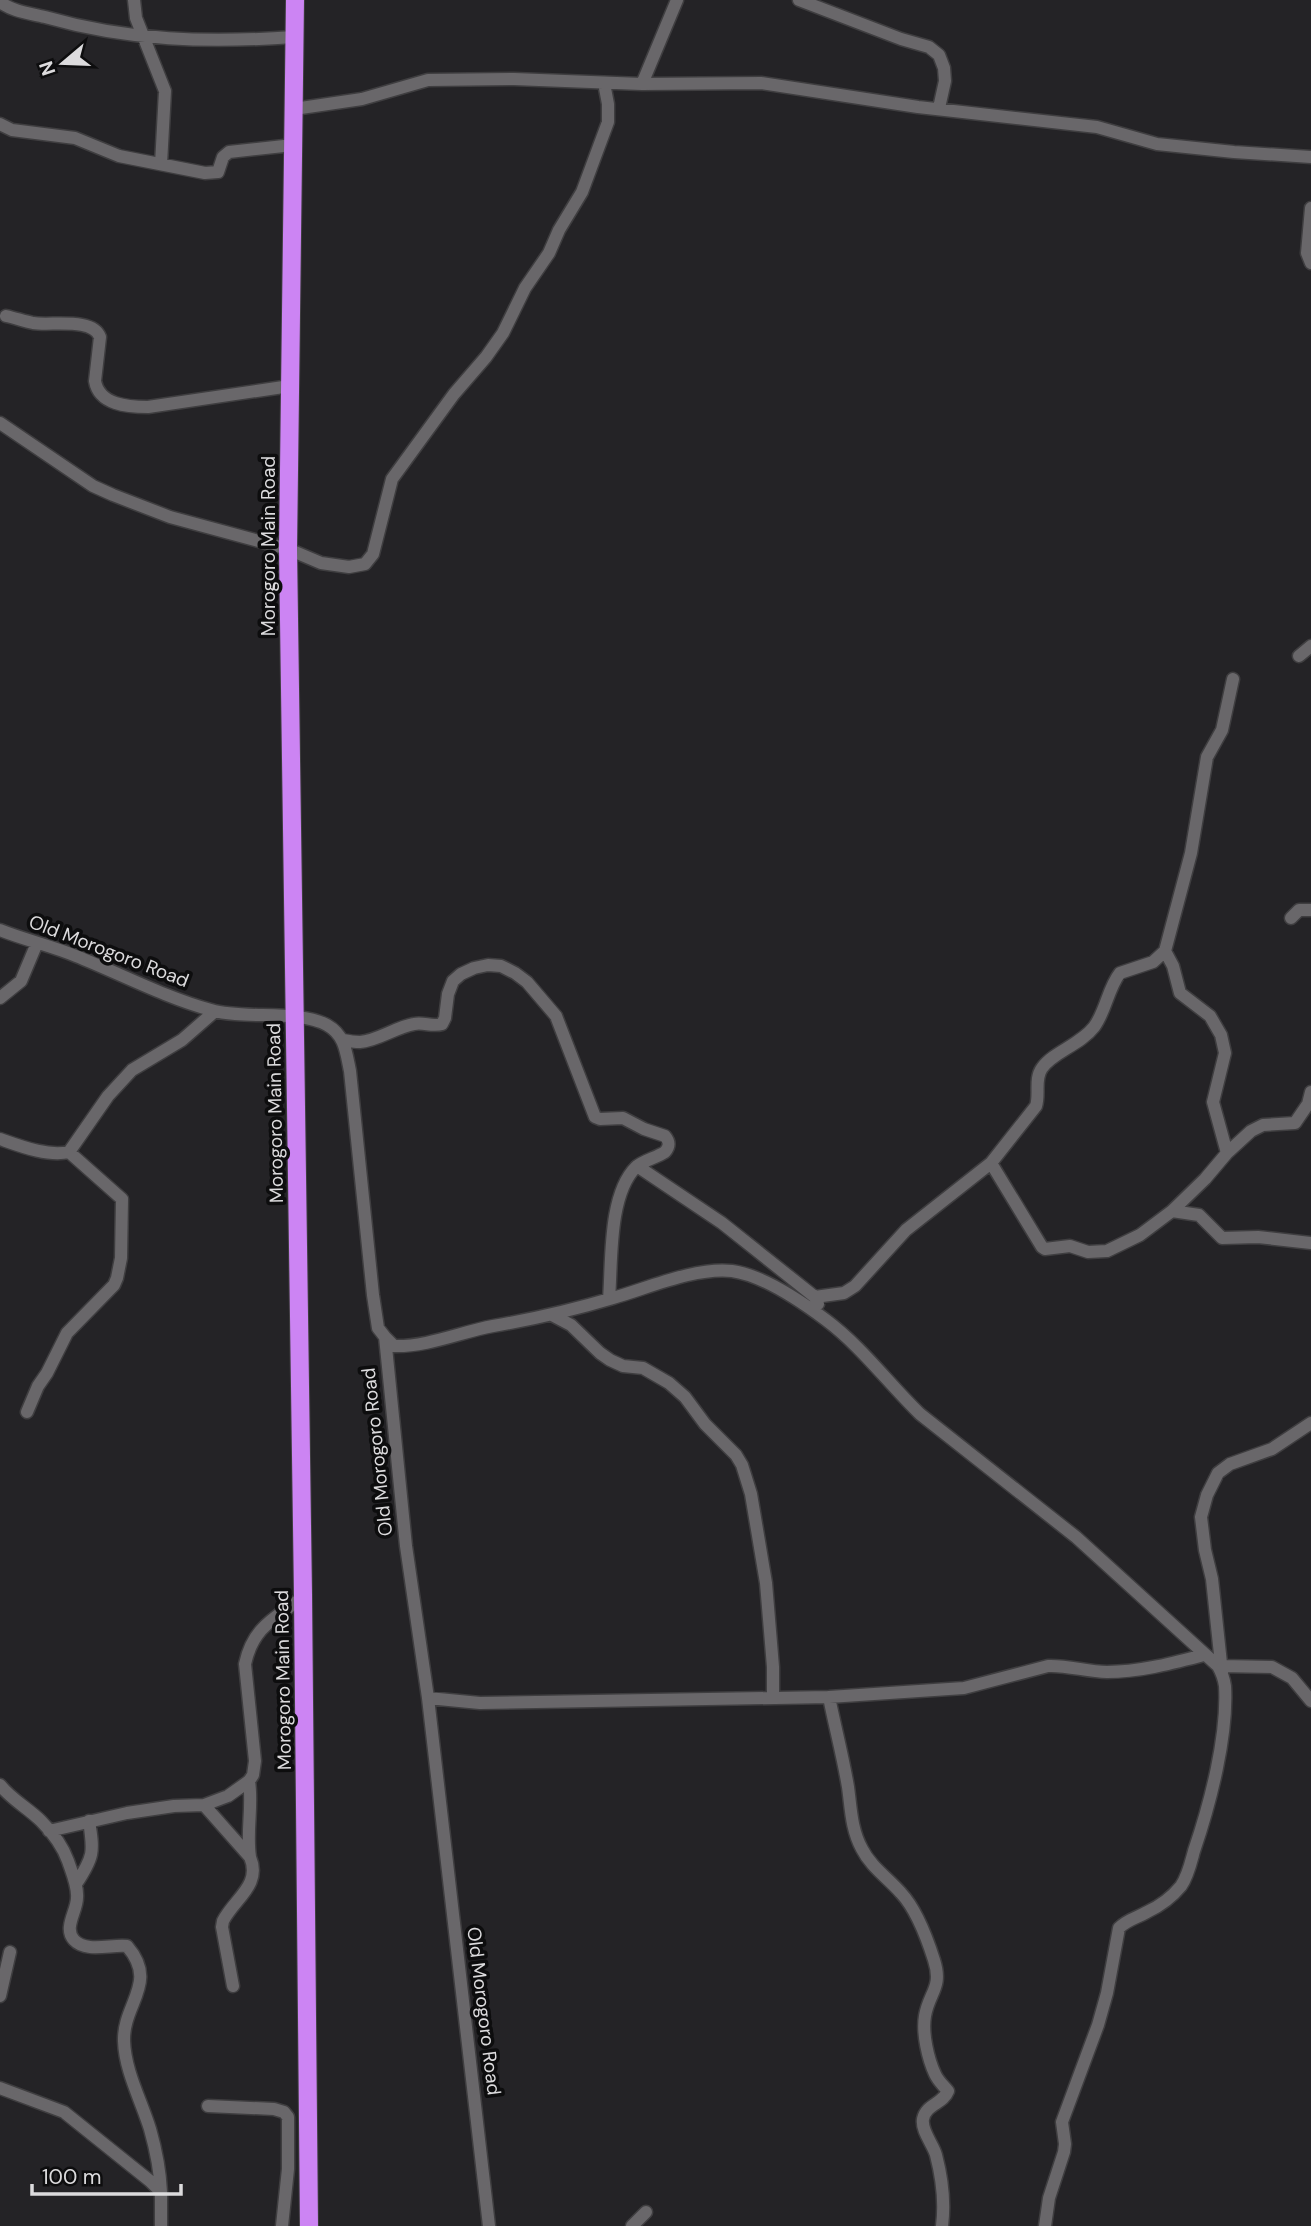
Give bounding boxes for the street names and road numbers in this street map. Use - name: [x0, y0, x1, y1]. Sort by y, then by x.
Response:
- street label: Morogoro Main Road: [256, 456, 281, 636]
- street label: Old Morogoro Road: [25, 909, 193, 993]
- street label: Morogoro Main Road: [261, 1023, 289, 1203]
- street label: Old Morogoro Road: [356, 1366, 398, 1538]
- street label: Morogoro Main Road: [269, 1590, 297, 1770]
- street label: Old Morogoro Road: [461, 1925, 507, 2097]

